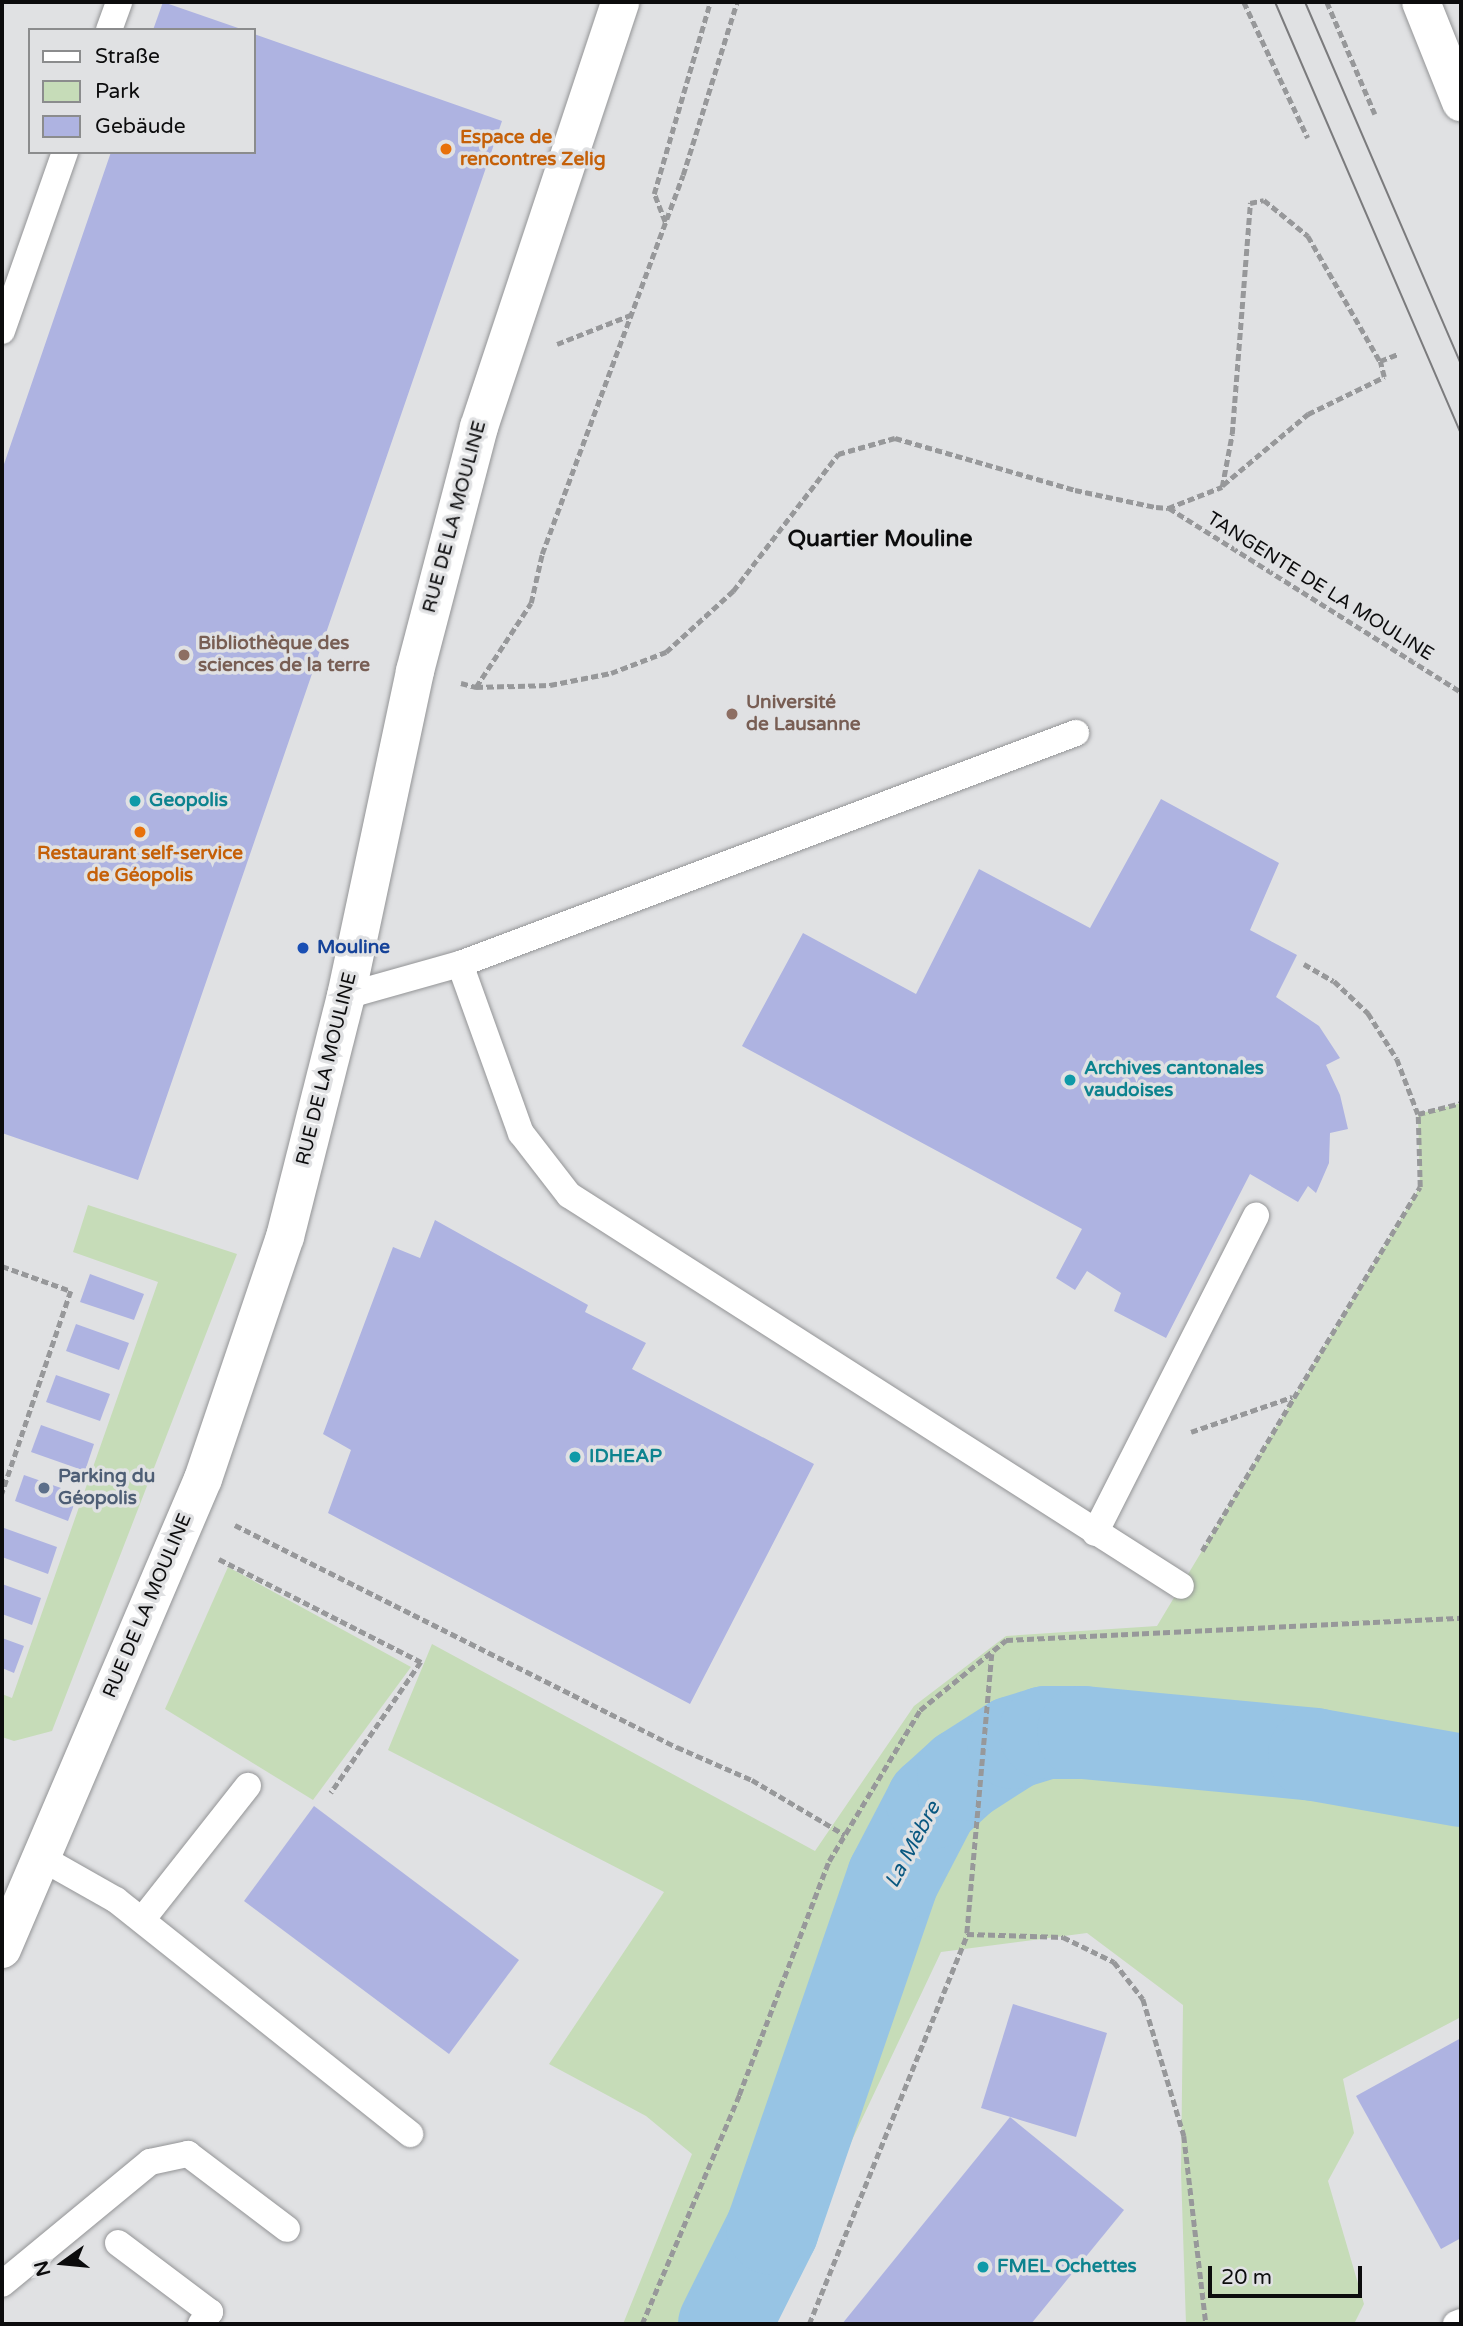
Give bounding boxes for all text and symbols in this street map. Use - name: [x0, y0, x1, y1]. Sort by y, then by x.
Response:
- legend: [28, 28, 256, 154]
- text: Straße: [95, 44, 160, 69]
- text: Park: [95, 79, 140, 104]
- text: Gebäude: [95, 114, 186, 139]
- place label: Espace de rencontres Zelig: [460, 127, 606, 171]
- marker: Espace de rencontres Zelig: [438, 141, 454, 157]
- street label: RUE DE LA MOULINE: [418, 418, 492, 616]
- street label: TANGENTE DE LA MOULINE: [1202, 508, 1438, 666]
- district label: Quartier Mouline: [788, 525, 972, 553]
- place label: Bibliothèque des sciences de la terre: [198, 633, 370, 677]
- marker: Bibliothèque des sciences de la terre: [176, 647, 192, 663]
- place label: Université de Lausanne: [746, 692, 860, 736]
- marker: Université de Lausanne: [724, 706, 740, 722]
- place label: Geopolis: [149, 790, 228, 812]
- marker: Geopolis: [127, 793, 143, 809]
- marker: Restaurant self-service de Géopolis: [132, 824, 148, 840]
- place label: Restaurant self-service de Géopolis: [37, 843, 243, 887]
- place label: Mouline: [317, 937, 390, 959]
- marker: Mouline: [295, 940, 311, 956]
- street label: RUE DE LA MOULINE: [292, 970, 362, 1168]
- place label: Archives cantonales vaudoises: [1084, 1058, 1264, 1102]
- marker: Archives cantonales vaudoises: [1062, 1072, 1078, 1088]
- place label: IDHEAP: [589, 1446, 662, 1468]
- marker: IDHEAP: [567, 1449, 583, 1465]
- place label: Parking du Géopolis: [58, 1466, 155, 1510]
- marker: Parking du Géopolis: [36, 1480, 52, 1496]
- street label: RUE DE LA MOULINE: [99, 1510, 197, 1702]
- water label: La Mèbre: [880, 1798, 946, 1892]
- north arrow: [28, 2228, 98, 2298]
- scale bar: [1211, 2252, 1365, 2296]
- place label: FMEL Ochettes: [997, 2256, 1137, 2278]
- text: N: [30, 2258, 55, 2279]
- marker: FMEL Ochettes: [975, 2259, 991, 2275]
- text: 20 m: [1221, 2265, 1272, 2290]

